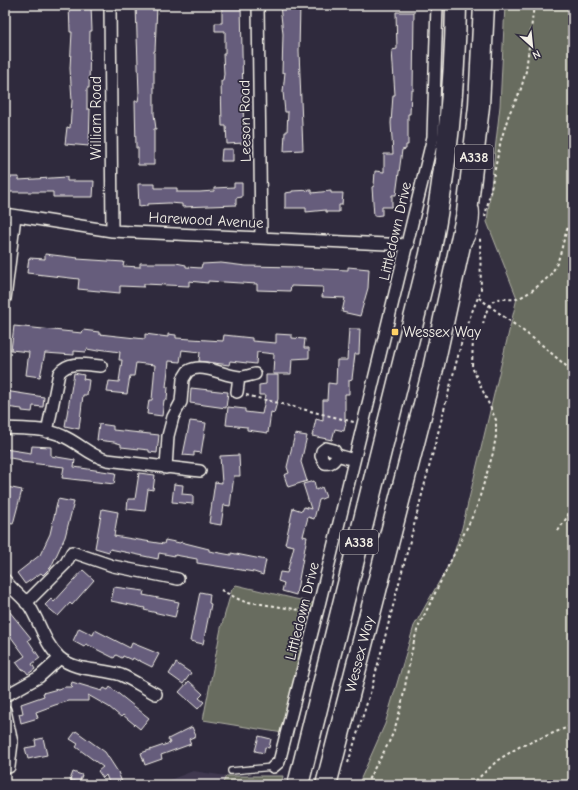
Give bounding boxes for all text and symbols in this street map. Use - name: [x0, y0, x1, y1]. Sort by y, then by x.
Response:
- north arrow: [512, 26, 552, 66]
- text: N: [530, 47, 542, 62]
- street label: William Road: [87, 76, 105, 160]
- street label: Leeson Road: [235, 80, 255, 162]
- road number: A338: [455, 145, 493, 169]
- street label: Littledown Drive: [375, 179, 415, 282]
- street label: Harewood Avenue: [148, 208, 264, 232]
- place label: Wessex Way: [403, 323, 481, 341]
- marker: Wessex Way: [390, 327, 400, 337]
- road number: A338: [340, 530, 378, 554]
- street label: Littledown Drive: [281, 560, 323, 662]
- street label: Wessex Way: [341, 614, 378, 694]

